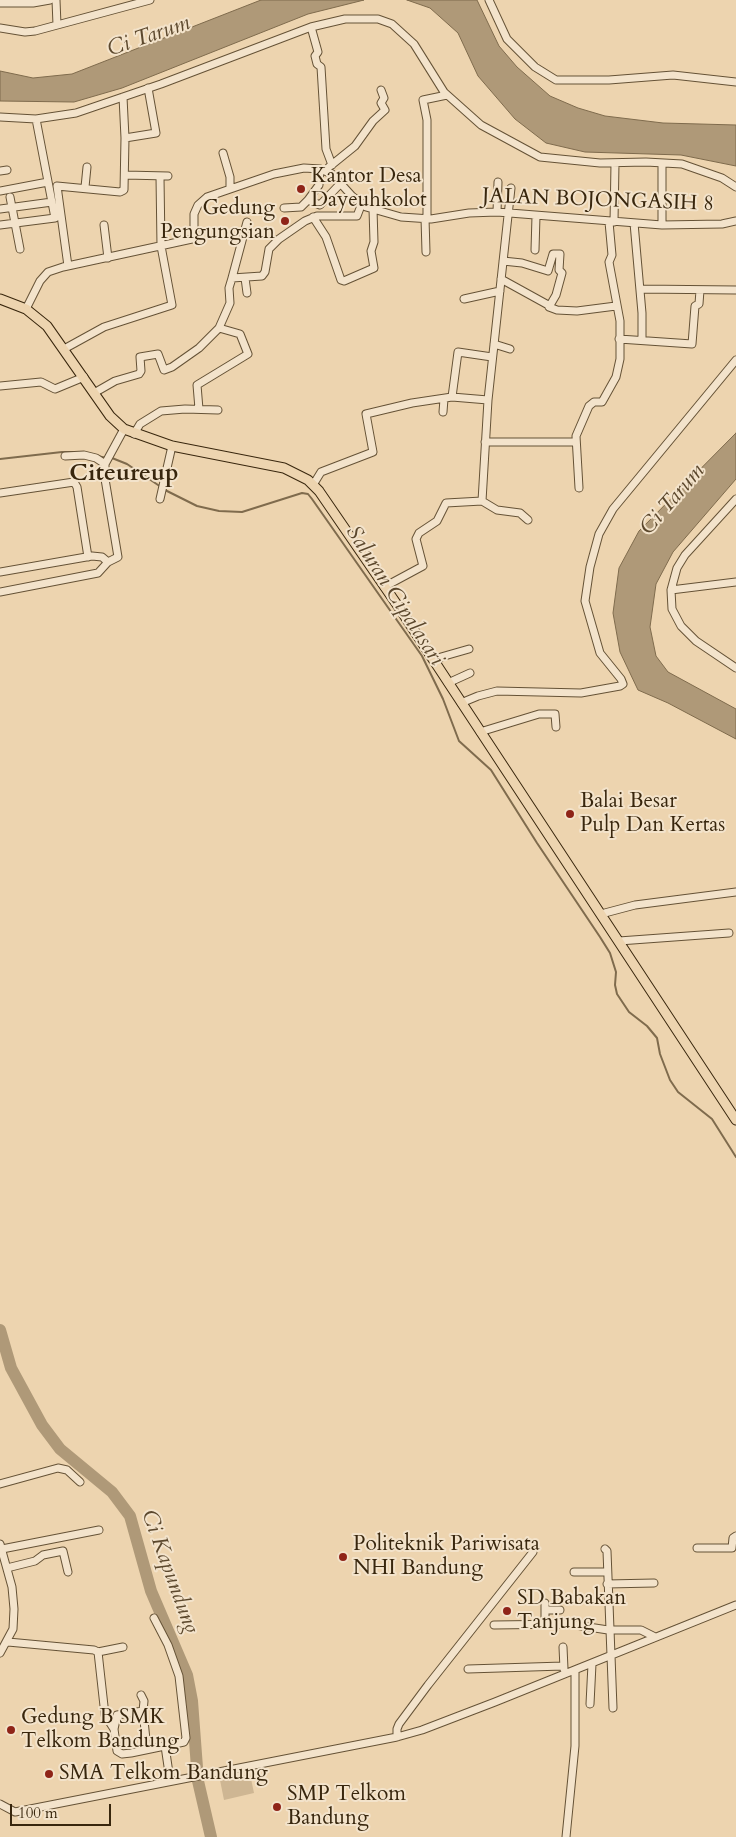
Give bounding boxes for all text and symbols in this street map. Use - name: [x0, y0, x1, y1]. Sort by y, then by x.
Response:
- water label: Ci Tarum: [104, 11, 194, 63]
- place label: Kantor Desa Dayeuhkolot: [311, 164, 427, 214]
- marker: Kantor Desa Dayeuhkolot: [295, 183, 307, 195]
- street label: JALAN BOJONGASIH 8: [482, 184, 714, 218]
- place label: Gedung Pengungsian: [160, 196, 275, 246]
- marker: Gedung Pengungsian: [279, 215, 291, 227]
- water label: Ci Tarum: [635, 459, 711, 541]
- district label: Citeureup: [69, 460, 179, 488]
- water label: Saluran Cipalasari: [339, 521, 449, 671]
- place label: Balai Besar Pulp Dan Kertas: [580, 789, 725, 839]
- marker: Balai Besar Pulp Dan Kertas: [564, 808, 576, 820]
- water label: Ci Kapundung: [134, 1506, 204, 1638]
- place label: Politeknik Pariwisata NHI Bandung: [353, 1532, 540, 1582]
- marker: Politeknik Pariwisata NHI Bandung: [337, 1551, 349, 1563]
- place label: SD Babakan Tanjung: [517, 1586, 626, 1636]
- marker: SD Babakan Tanjung: [501, 1605, 513, 1617]
- place label: Gedung B SMK Telkom Bandung: [21, 1705, 179, 1755]
- marker: Gedung B SMK Telkom Bandung: [5, 1724, 17, 1736]
- place label: SMA Telkom Bandung: [59, 1761, 268, 1787]
- marker: SMA Telkom Bandung: [43, 1768, 55, 1780]
- place label: SMP Telkom Bandung: [287, 1782, 406, 1832]
- scale bar: [12, 1794, 114, 1826]
- marker: SMP Telkom Bandung: [271, 1801, 283, 1813]
- text: 100 m: [18, 1803, 58, 1823]

